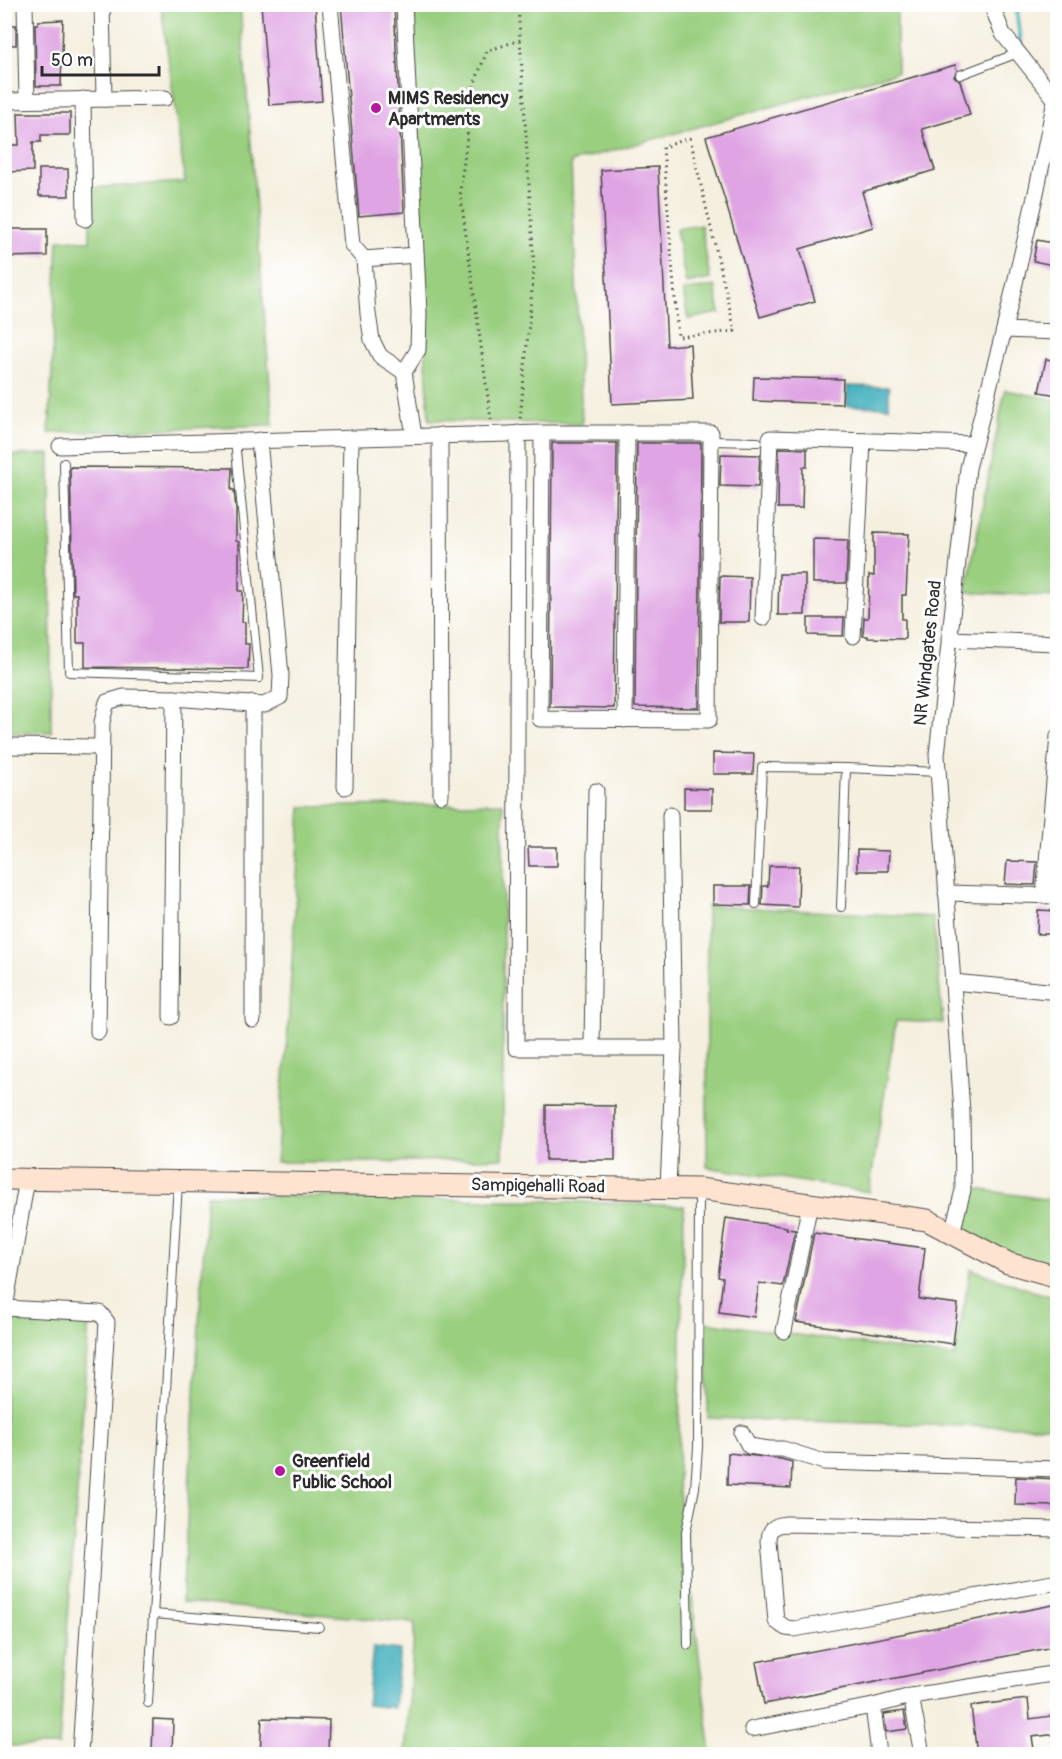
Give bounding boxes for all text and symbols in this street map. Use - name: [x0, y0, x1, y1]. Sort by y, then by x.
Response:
- scale bar: [42, 39, 159, 77]
- text: 50 m: [51, 49, 93, 72]
- place label: MIMS Residency Apartments: [388, 87, 509, 131]
- marker: MIMS Residency Apartments: [369, 101, 383, 115]
- street label: NR Windgates Road: [909, 579, 947, 727]
- street label: Sampigehalli Road: [471, 1173, 605, 1199]
- place label: Greenfield Public School: [292, 1450, 392, 1494]
- marker: Greenfield Public School: [273, 1464, 287, 1478]

